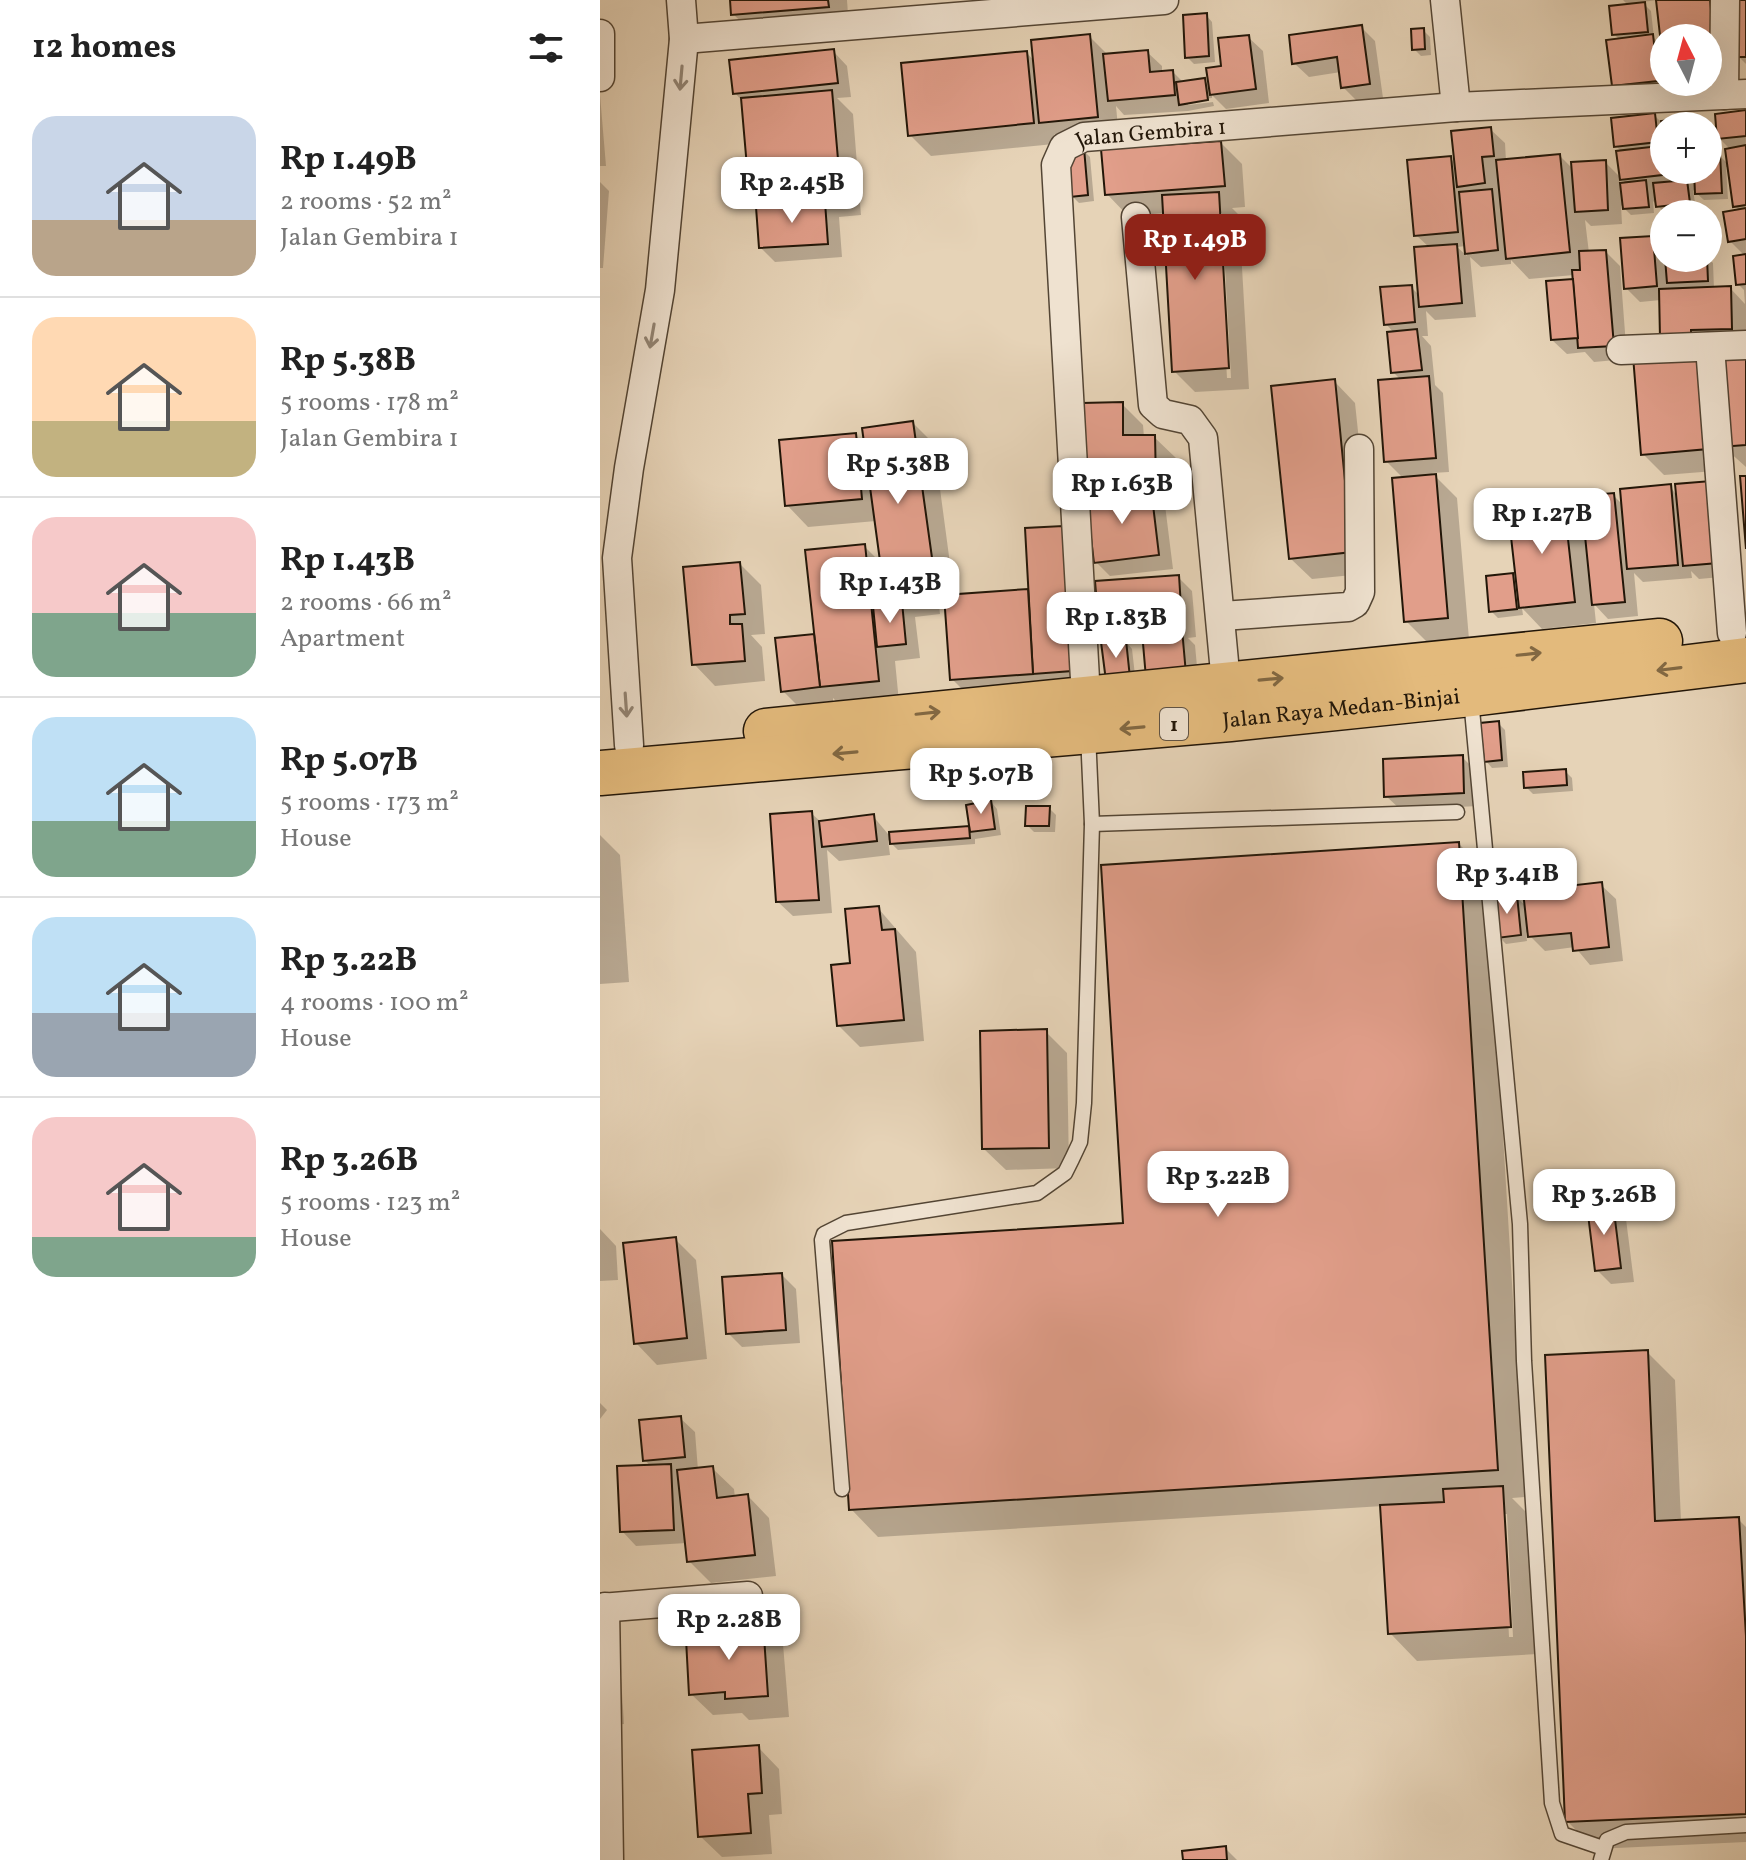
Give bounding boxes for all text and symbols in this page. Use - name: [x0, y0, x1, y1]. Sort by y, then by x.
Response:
- north arrow: [1650, 24, 1722, 96]
- map controls: [1650, 24, 1722, 272]
- text: 12 homes: [32, 25, 176, 72]
- icon: filters: [524, 26, 568, 70]
- one-way arrow: [673, 64, 688, 91]
- button: +: [1650, 112, 1722, 184]
- street label: Jalan Gembira 1: [1071, 113, 1228, 157]
- text: Rp 1.49B: [280, 137, 417, 184]
- icon: home: [96, 148, 192, 244]
- pin: Rp 2.45B: [709, 157, 875, 225]
- text: Rp 2.45B: [739, 165, 845, 201]
- text: 2 rooms · 52 m²: [280, 184, 452, 220]
- button: −: [1650, 200, 1722, 272]
- pin: Rp 1.49B: [1112, 214, 1278, 282]
- text: Jalan Gembira 1: [280, 220, 458, 256]
- text: Rp 1.49B: [1143, 222, 1247, 258]
- one-way arrow: [644, 323, 659, 348]
- text: Rp 5.38B: [280, 338, 416, 385]
- icon: home: [96, 349, 192, 445]
- text: 5 rooms · 178 m²: [280, 385, 459, 421]
- text: Jalan Gembira 1: [280, 421, 458, 457]
- pin: Rp 5.38B: [815, 438, 981, 506]
- text: Rp 5.38B: [846, 446, 950, 482]
- pin: Rp 1.63B: [1039, 458, 1205, 526]
- text: Rp 1.63B: [1071, 466, 1173, 502]
- pin: Rp 1.27B: [1459, 488, 1625, 556]
- text: Rp 1.27B: [1492, 496, 1592, 532]
- text: Rp 1.43B: [280, 538, 415, 585]
- icon: home: [96, 549, 192, 645]
- pin: Rp 1.43B: [807, 557, 973, 625]
- text: Rp 1.43B: [838, 565, 942, 601]
- text: 2 rooms · 66 m²: [280, 585, 452, 621]
- pin: Rp 1.83B: [1033, 592, 1199, 660]
- text: Rp 1.83B: [1065, 600, 1167, 636]
- text: Apartment: [280, 621, 405, 657]
- one-way arrow: [1515, 647, 1542, 662]
- one-way arrow: [1656, 662, 1682, 677]
- one-way arrow: [1257, 671, 1284, 686]
- street label: Jalan Raya Medan-Binjai: [1221, 682, 1462, 738]
- one-way arrow: [619, 691, 634, 718]
- one-way arrow: [914, 706, 941, 721]
- road number: 1: [1160, 708, 1188, 740]
- one-way arrow: [1119, 721, 1146, 736]
- text: Rp 5.07B: [280, 738, 418, 785]
- one-way arrow: [832, 746, 859, 761]
- pin: Rp 5.07B: [898, 748, 1064, 816]
- icon: home: [96, 749, 192, 845]
- text: Rp 5.07B: [928, 756, 1034, 792]
- text: 5 rooms · 173 m²: [280, 785, 459, 821]
- text: House: [280, 821, 352, 857]
- pin: Rp 3.41B: [1424, 848, 1590, 916]
- text: Rp 3.41B: [1455, 856, 1559, 892]
- text: Rp 3.22B: [280, 938, 417, 985]
- icon: home: [96, 949, 192, 1045]
- text: 4 rooms · 100 m²: [280, 985, 469, 1021]
- text: House: [280, 1021, 352, 1057]
- text: Rp 3.26B: [280, 1138, 418, 1185]
- icon: home: [96, 1149, 192, 1245]
- pin: Rp 3.22B: [1135, 1151, 1301, 1219]
- text: Rp 3.22B: [1166, 1159, 1270, 1195]
- pin: Rp 3.26B: [1521, 1169, 1687, 1237]
- text: Rp 3.26B: [1551, 1177, 1657, 1213]
- text: 5 rooms · 123 m²: [280, 1185, 460, 1221]
- text: House: [280, 1221, 352, 1257]
- pin: Rp 2.28B: [646, 1594, 812, 1662]
- text: Rp 2.28B: [676, 1602, 782, 1638]

